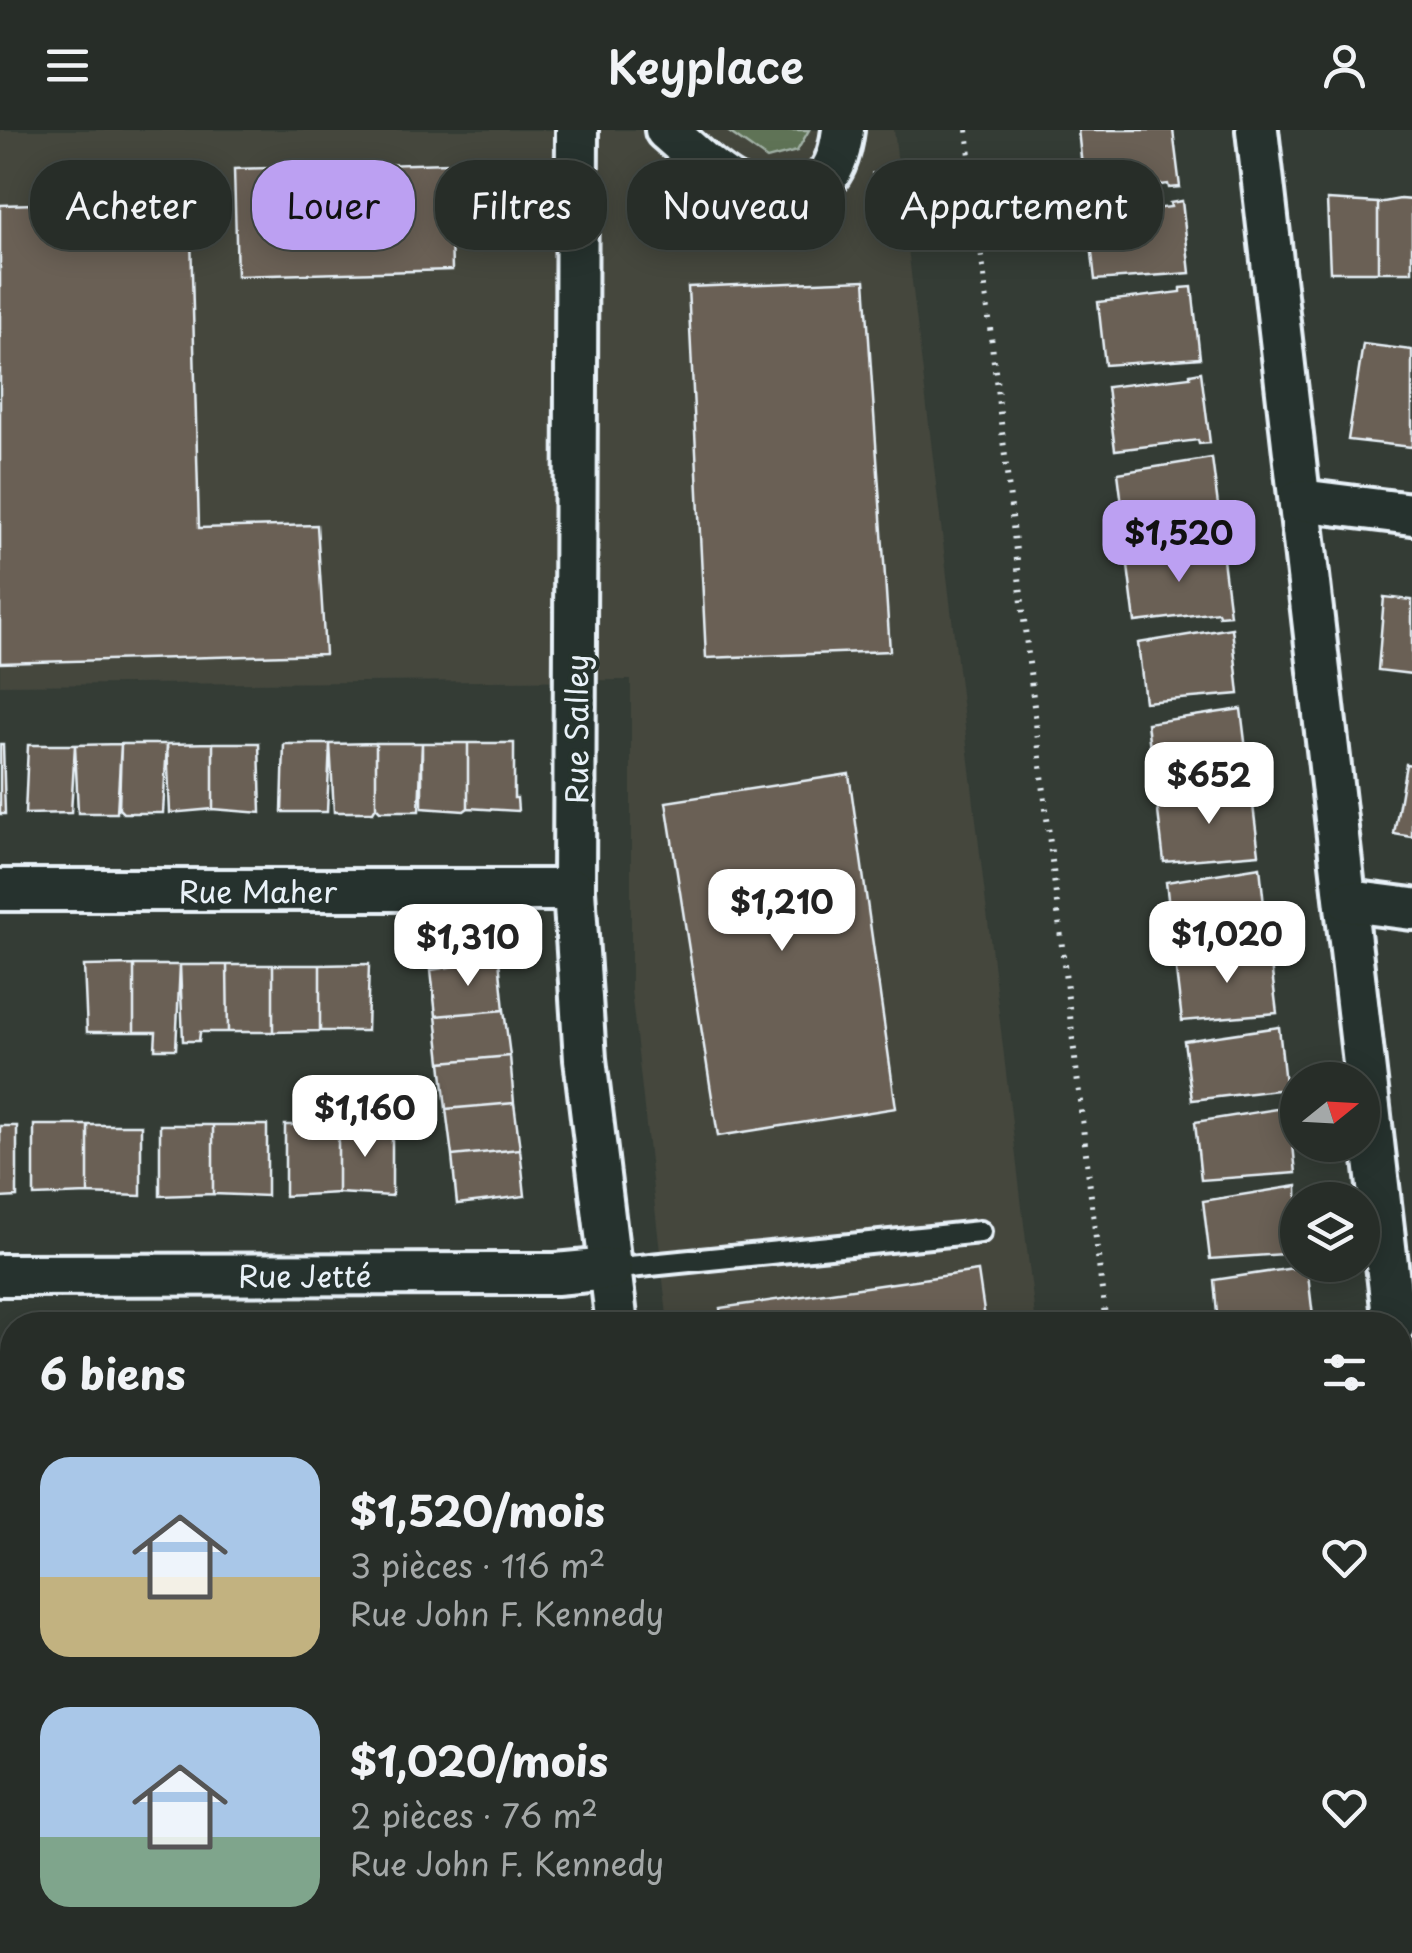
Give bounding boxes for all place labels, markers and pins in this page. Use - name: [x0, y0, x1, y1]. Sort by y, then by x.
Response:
- pin: $1,520: [1098, 500, 1260, 585]
- pin: $652: [1150, 742, 1268, 827]
- pin: $1,210: [701, 869, 863, 954]
- pin: $1,020: [1146, 901, 1308, 986]
- pin: $1,310: [387, 904, 549, 989]
- pin: $1,160: [284, 1075, 446, 1160]

